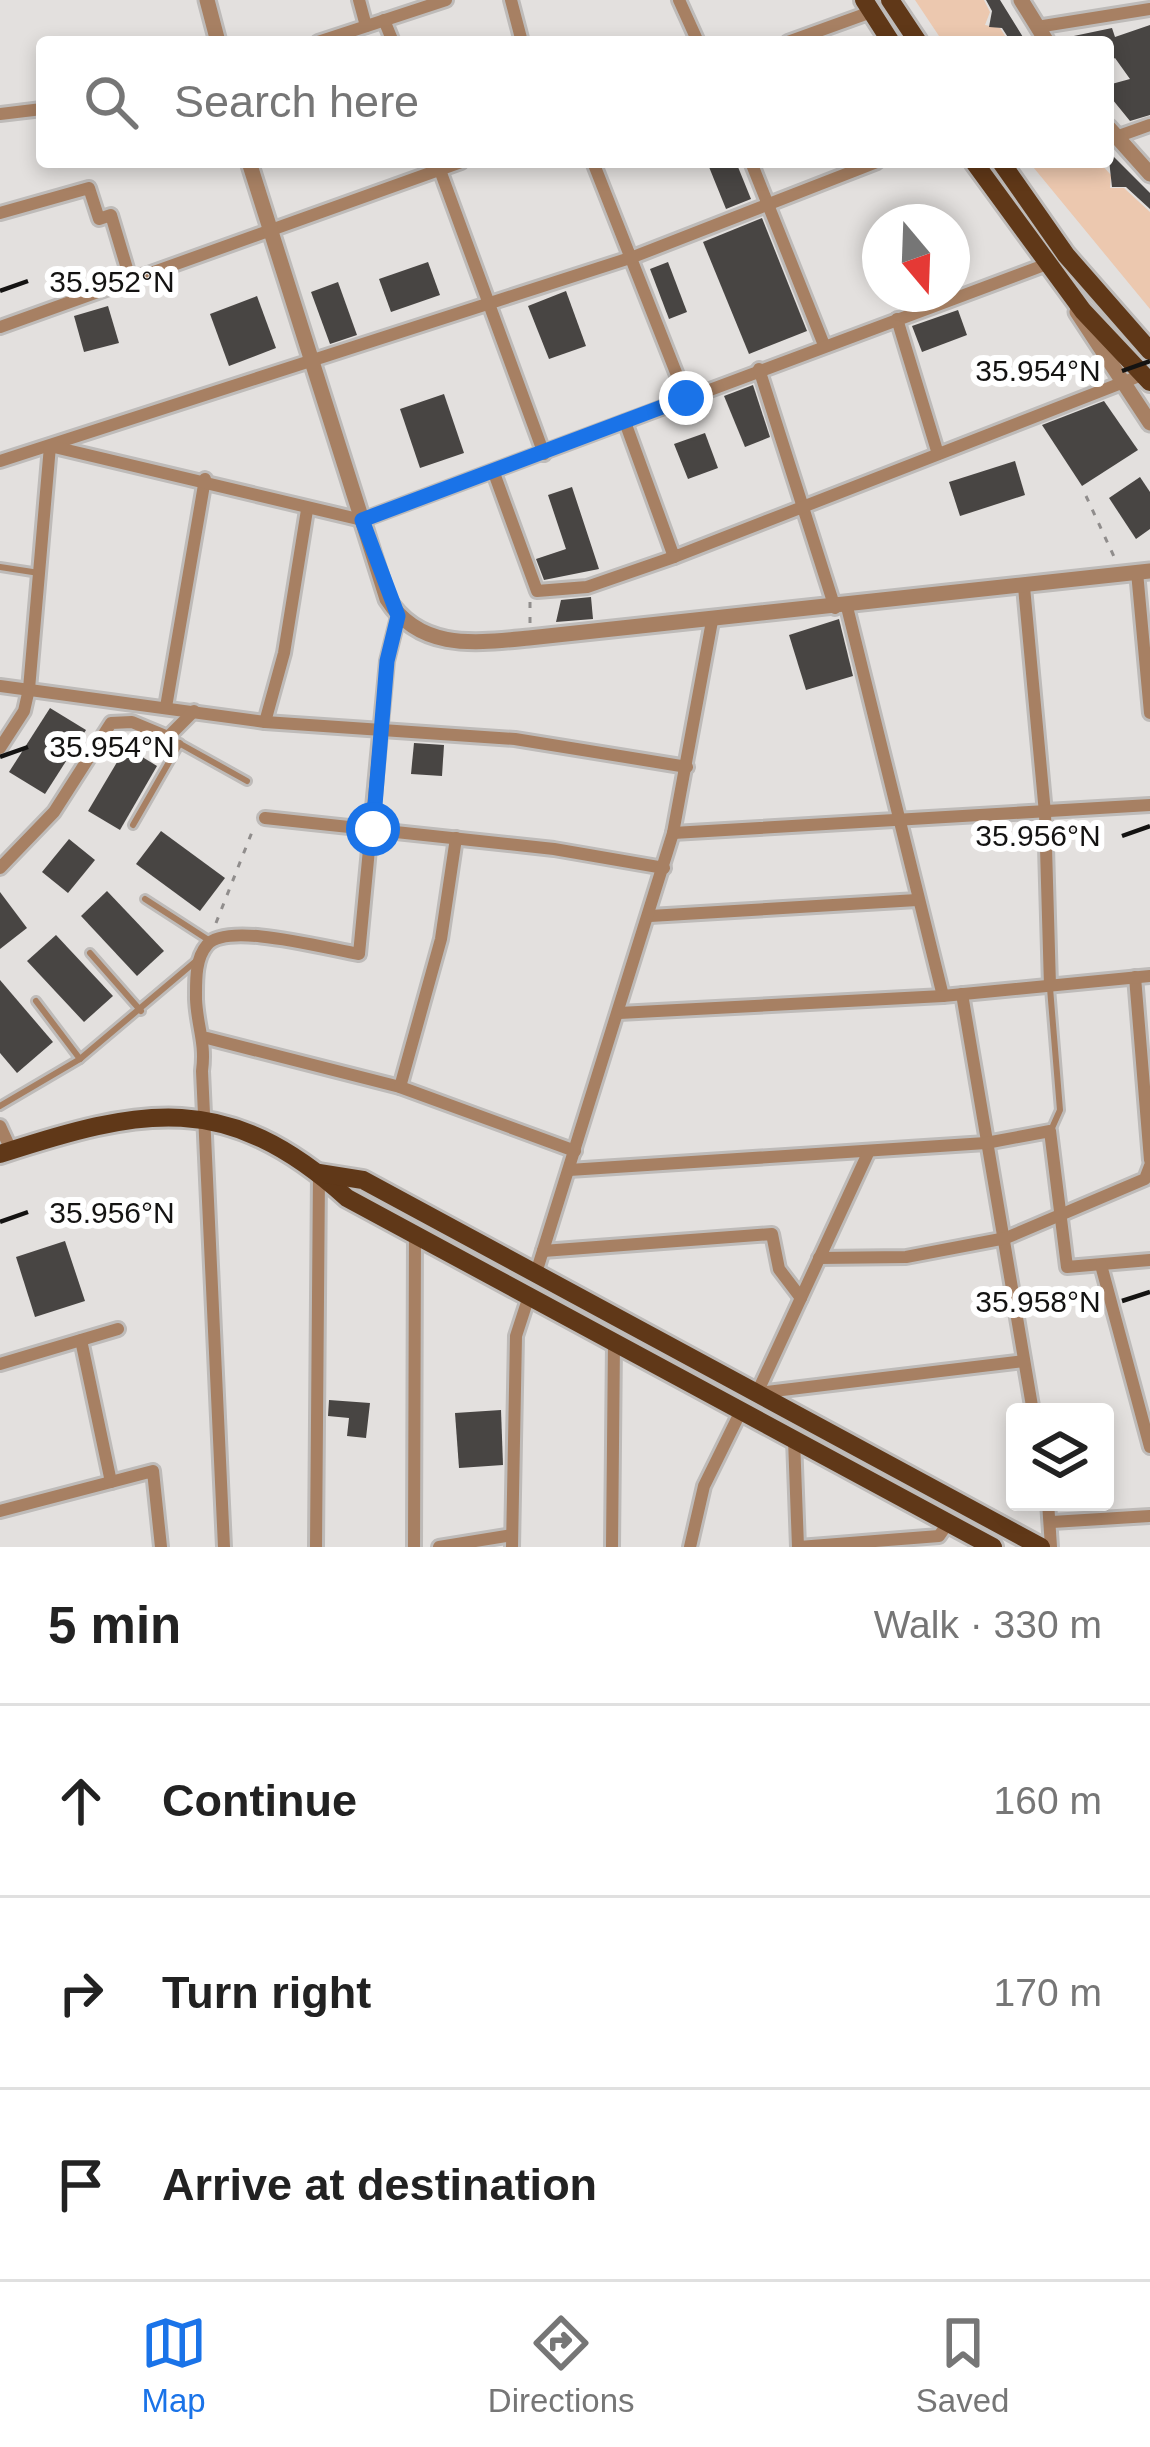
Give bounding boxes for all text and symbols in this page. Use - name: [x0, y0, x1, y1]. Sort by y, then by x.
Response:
- search box: [36, 36, 1114, 168]
- icon: search: [78, 69, 144, 135]
- text: Search here: [174, 76, 419, 127]
- north arrow: [862, 204, 970, 312]
- text: 35.952°N: [49, 265, 175, 298]
- text: 35.954°N: [975, 354, 1101, 387]
- route end: [659, 371, 713, 425]
- text: 35.954°N: [49, 730, 175, 763]
- route start: [346, 802, 400, 856]
- text: 35.956°N: [975, 819, 1101, 852]
- text: 35.956°N: [49, 1196, 175, 1229]
- text: 35.958°N: [975, 1285, 1101, 1318]
- map controls: [1006, 1403, 1114, 1511]
- button: layers: [1006, 1403, 1114, 1511]
- text: 5 min: [48, 1597, 181, 1654]
- text: Walk · 330 m: [874, 1603, 1102, 1646]
- icon: ahead: [48, 1768, 114, 1834]
- text: Continue: [162, 1775, 357, 1826]
- text: 160 m: [994, 1779, 1102, 1822]
- icon: right: [48, 1960, 114, 2026]
- text: Turn right: [162, 1967, 371, 2018]
- text: 170 m: [994, 1971, 1102, 2014]
- icon: arrive: [48, 2152, 114, 2218]
- text: Arrive at destination: [162, 2159, 597, 2210]
- tab: Map: [141, 2310, 207, 2420]
- tab: Directions: [488, 2310, 635, 2420]
- tab: Saved: [916, 2310, 1009, 2420]

